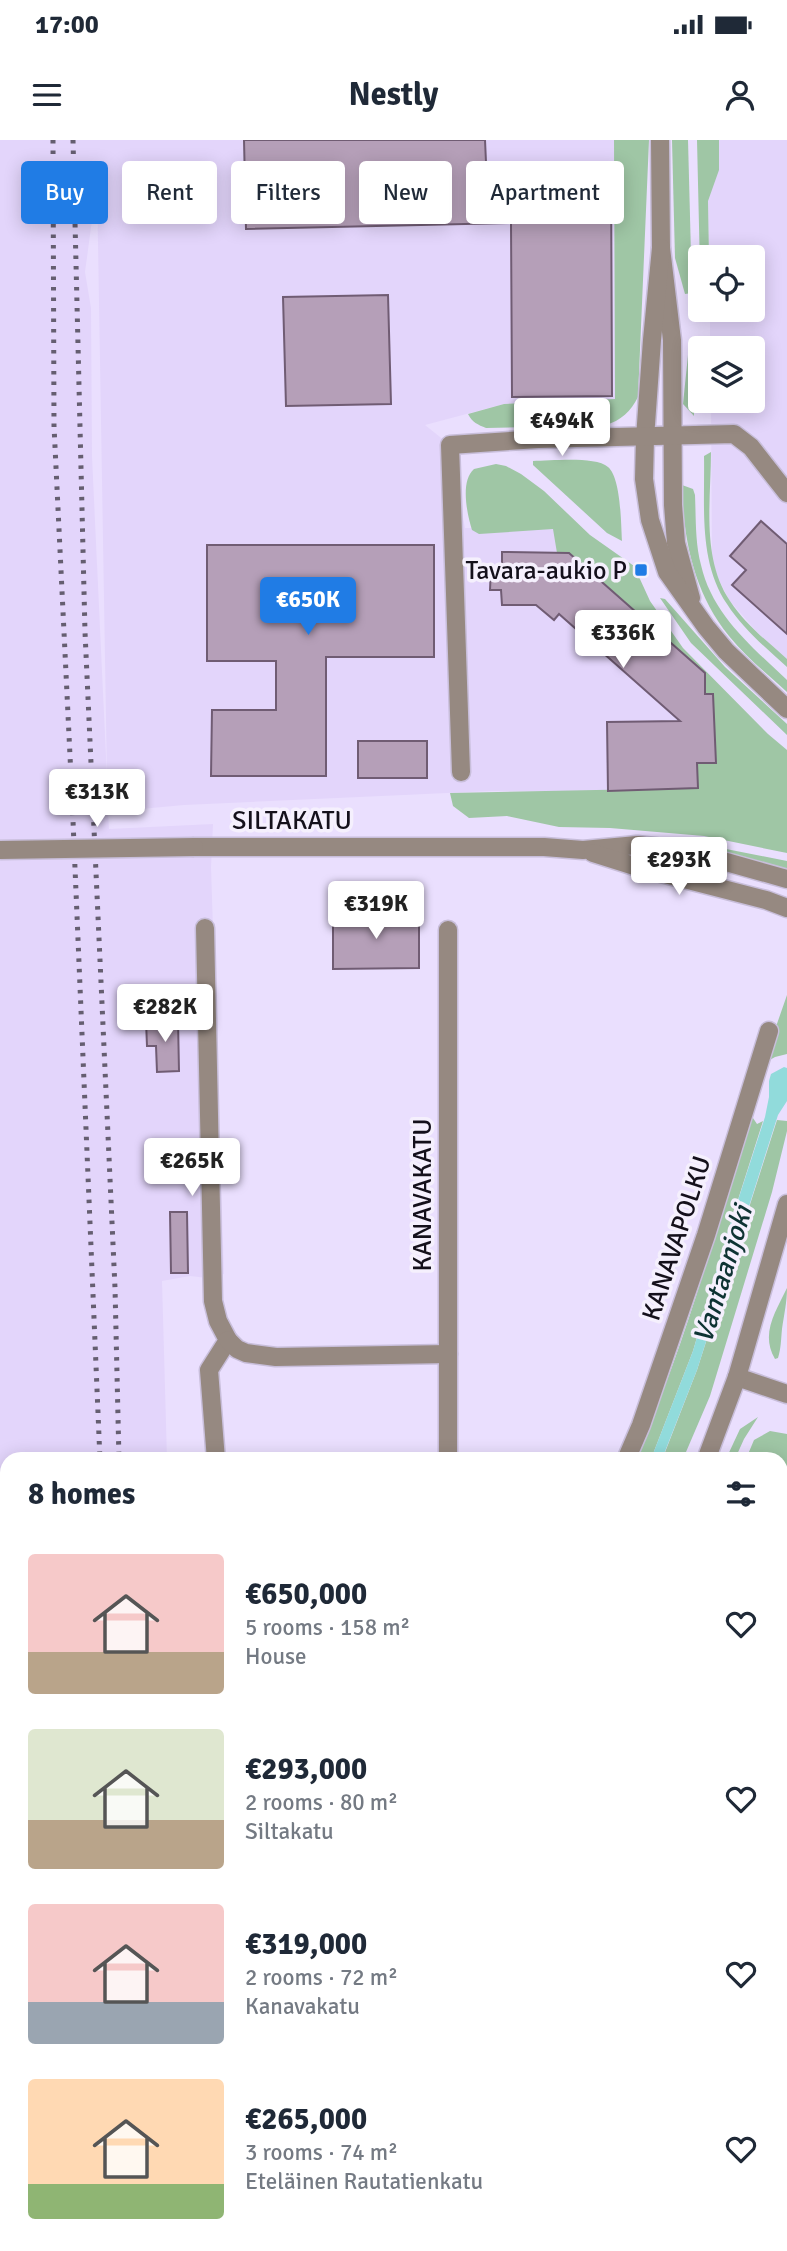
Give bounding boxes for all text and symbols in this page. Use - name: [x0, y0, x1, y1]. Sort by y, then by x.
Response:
- text: 17:00: [35, 9, 99, 41]
- text: Nestly: [349, 75, 438, 114]
- icon: menu: [28, 76, 66, 114]
- icon: person: [721, 76, 759, 114]
- chip: Buy: [21, 161, 108, 224]
- chip: Rent: [122, 161, 217, 224]
- chip: Filters: [231, 161, 345, 224]
- chip: New: [359, 161, 452, 224]
- chip: Apartment: [466, 161, 624, 224]
- map controls: [688, 245, 765, 413]
- button: locate: [688, 245, 765, 322]
- button: layers: [688, 336, 765, 413]
- pin: €494K: [513, 398, 611, 458]
- text: €494K: [530, 406, 594, 435]
- place label: Tavara-aukio P: [465, 555, 627, 587]
- marker: Tavara-aukio P: [633, 562, 649, 578]
- pin: €650K: [259, 578, 357, 637]
- text: €650K: [276, 585, 340, 614]
- pin: €336K: [574, 610, 672, 670]
- text: €336K: [591, 618, 655, 647]
- pin: €313K: [48, 770, 146, 829]
- text: €313K: [65, 777, 129, 806]
- street label: SILTAKATU: [232, 805, 352, 837]
- pin: €293K: [630, 838, 728, 897]
- text: €293K: [647, 845, 711, 874]
- pin: €319K: [327, 882, 425, 941]
- text: €319K: [344, 889, 408, 918]
- pin: €282K: [116, 984, 214, 1044]
- text: €282K: [133, 992, 197, 1021]
- street label: KANAVAKATU: [407, 1118, 439, 1272]
- pin: €265K: [143, 1138, 241, 1198]
- text: €265K: [160, 1146, 224, 1175]
- street label: KANAVAPOLKU: [635, 1152, 719, 1325]
- water label: Vantaanjoki: [686, 1199, 761, 1347]
- icon: filters: [722, 1475, 760, 1513]
- text: 8 homes: [28, 1476, 135, 1513]
- text: €650,000: [245, 1576, 367, 1613]
- icon: home: [84, 1582, 168, 1666]
- icon: heart: [722, 1605, 760, 1643]
- text: 5 rooms · 158 m²: [245, 1613, 410, 1642]
- text: House: [245, 1642, 307, 1671]
- text: €293,000: [245, 1751, 367, 1788]
- icon: home: [84, 1757, 168, 1841]
- icon: heart: [722, 1780, 760, 1818]
- text: 2 rooms · 80 m²: [245, 1788, 398, 1817]
- text: Siltakatu: [245, 1817, 334, 1846]
- text: €319,000: [245, 1926, 367, 1963]
- icon: home: [84, 1932, 168, 2016]
- icon: heart: [722, 1955, 760, 1993]
- text: 2 rooms · 72 m²: [245, 1963, 398, 1992]
- text: Kanavakatu: [245, 1992, 360, 2021]
- text: €265,000: [245, 2101, 367, 2138]
- icon: home: [84, 2107, 168, 2191]
- icon: heart: [722, 2130, 760, 2168]
- text: 3 rooms · 74 m²: [245, 2138, 398, 2167]
- text: Eteläinen Rautatienkatu: [245, 2167, 483, 2196]

